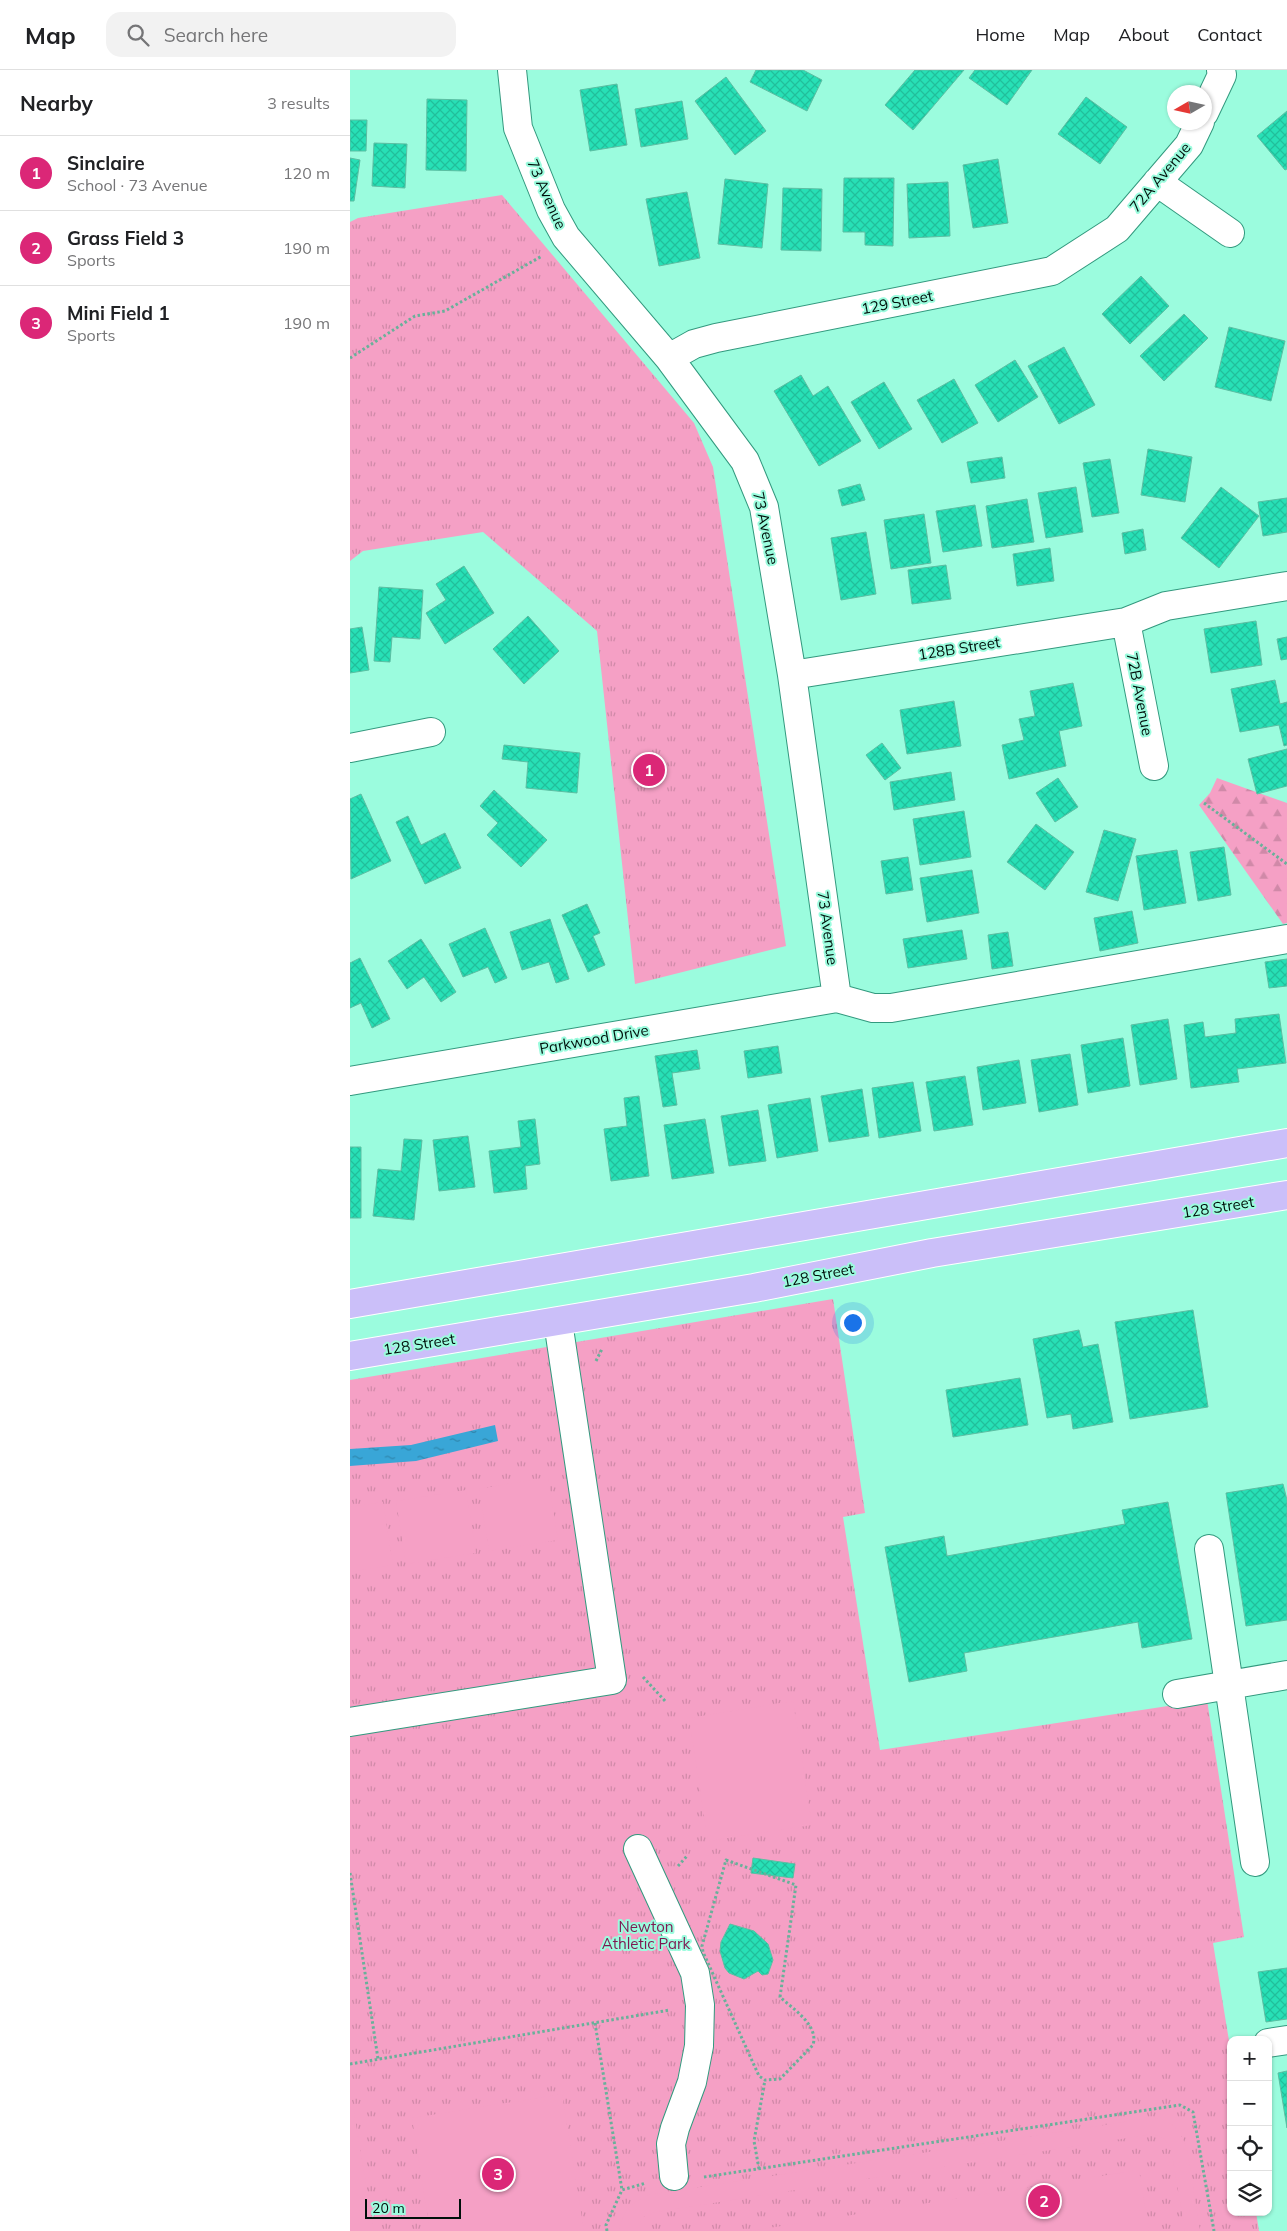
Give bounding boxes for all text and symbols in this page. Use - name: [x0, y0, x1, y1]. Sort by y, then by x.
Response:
- search box: [106, 12, 456, 57]
- text: Map: [25, 20, 76, 50]
- icon: search: [124, 21, 152, 49]
- text: Search here: [164, 23, 268, 47]
- text: Home: [975, 23, 1025, 46]
- text: Map: [1053, 23, 1090, 46]
- text: About: [1118, 23, 1169, 46]
- text: Contact: [1197, 23, 1262, 46]
- north arrow: [1167, 85, 1212, 130]
- text: Nearby: [20, 90, 93, 116]
- text: 3 results: [267, 93, 330, 113]
- street label: 72A Avenue: [1125, 138, 1195, 216]
- text: Sinclaire: [67, 151, 145, 175]
- street label: 73 Avenue: [523, 156, 571, 232]
- text: 1: [31, 163, 41, 183]
- text: 120 m: [283, 163, 330, 183]
- text: School · 73 Avenue: [67, 175, 208, 195]
- text: Grass Field 3: [67, 226, 184, 250]
- text: 2: [31, 238, 41, 258]
- text: 190 m: [283, 238, 330, 258]
- text: Sports: [67, 250, 115, 270]
- street label: 129 Street: [860, 286, 934, 318]
- text: Mini Field 1: [67, 301, 170, 325]
- text: 3: [31, 313, 41, 333]
- text: 190 m: [283, 313, 330, 333]
- text: Sports: [67, 325, 115, 345]
- street label: 73 Avenue: [749, 490, 783, 566]
- street label: 128B Street: [917, 632, 1001, 664]
- street label: 72B Avenue: [1123, 651, 1157, 737]
- pin: 1: [633, 751, 665, 789]
- street label: 73 Avenue: [813, 890, 843, 966]
- street label: Parkwood Drive: [538, 1020, 650, 1058]
- street label: 128 Street: [1181, 1192, 1255, 1222]
- street label: 128 Street: [781, 1259, 855, 1291]
- your location: [840, 1310, 866, 1336]
- street label: 128 Street: [382, 1329, 456, 1359]
- park label: Newton Athletic Park: [602, 1917, 690, 1953]
- map controls: [1227, 2036, 1272, 2216]
- button: +: [1227, 2036, 1272, 2081]
- button: −: [1227, 2081, 1272, 2126]
- button: locate: [1227, 2126, 1272, 2171]
- pin: 3: [482, 2155, 514, 2193]
- button: layers: [1227, 2171, 1272, 2216]
- pin: 2: [1028, 2182, 1060, 2220]
- scale bar: [365, 2196, 461, 2219]
- text: 20 m: [372, 2199, 405, 2217]

